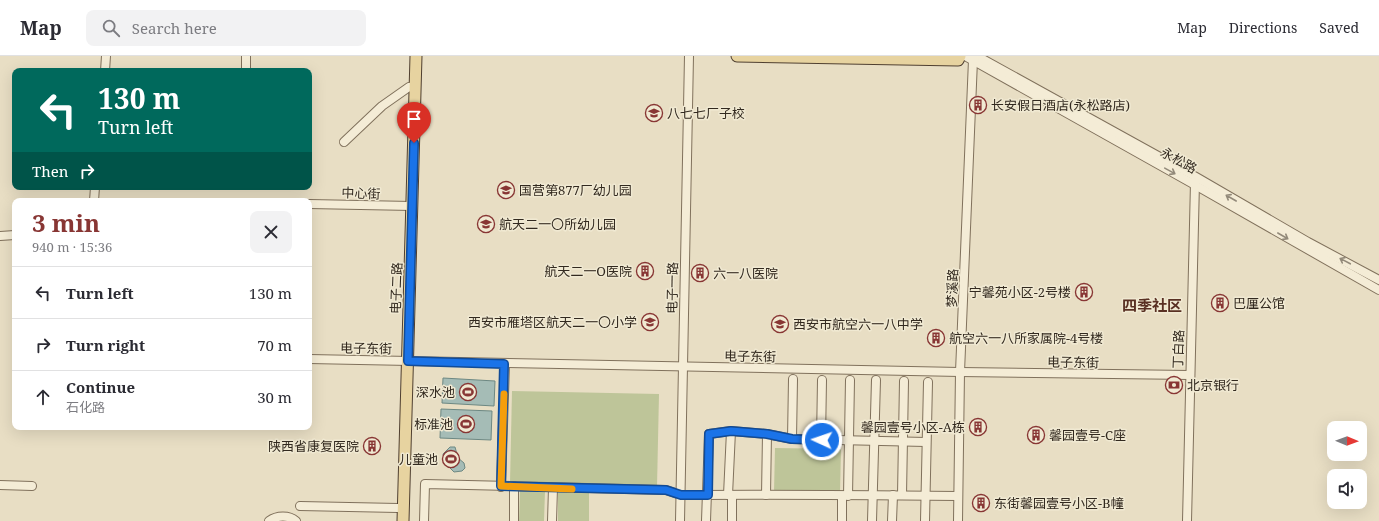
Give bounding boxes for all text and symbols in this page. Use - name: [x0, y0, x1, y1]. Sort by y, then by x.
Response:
- search box: [86, 10, 366, 46]
- text: Map: [20, 15, 62, 41]
- icon: search: [100, 17, 122, 39]
- text: Search here: [132, 18, 217, 38]
- text: Map: [1177, 18, 1207, 37]
- text: Directions: [1229, 18, 1297, 37]
- text: Saved: [1319, 18, 1359, 37]
- text: 130 m: [98, 79, 180, 117]
- icon: left: [32, 84, 84, 136]
- building icon: 长安假日酒店(永松路店): [968, 95, 988, 115]
- place label: 长安假日酒店(永松路店): [991, 96, 1130, 114]
- pin: [397, 102, 431, 143]
- school or university icon: 八七七厂子校: [644, 103, 664, 123]
- place label: 八七七厂子校: [667, 104, 745, 122]
- icon: arrive: [403, 108, 425, 130]
- text: Turn left: [98, 115, 173, 139]
- street label: 永松路: [1158, 143, 1200, 177]
- icon: right: [76, 160, 98, 182]
- text: Then: [32, 161, 68, 181]
- one-way arrow: [1164, 167, 1176, 175]
- school or university icon: 国营第877厂幼儿园: [496, 180, 516, 200]
- place label: 国营第877厂幼儿园: [519, 181, 632, 199]
- street label: 中心街: [341, 183, 381, 203]
- one-way arrow: [1225, 193, 1237, 201]
- text: 3 min: [32, 206, 100, 239]
- button: close: [250, 211, 292, 253]
- school or university icon: 航天二一〇所幼儿园: [476, 214, 496, 234]
- place label: 航天二一〇所幼儿园: [499, 215, 616, 233]
- one-way arrow: [1277, 232, 1289, 240]
- text: 940 m · 15:36: [32, 238, 112, 256]
- one-way arrow: [1339, 257, 1351, 265]
- building icon: 航天二一O医院: [635, 261, 655, 281]
- street label: 电子二路: [386, 262, 406, 314]
- place label: 航天二一O医院: [544, 262, 632, 280]
- street label: 电子一路: [663, 262, 681, 314]
- building icon: 六一八医院: [690, 263, 710, 283]
- place label: 六一八医院: [713, 264, 778, 282]
- street label: 梦溪路: [942, 268, 962, 308]
- icon: left: [32, 282, 54, 304]
- building icon: 宁馨苑小区-2号楼: [1074, 282, 1094, 302]
- text: Turn left: [66, 283, 134, 303]
- text: 130 m: [249, 283, 292, 303]
- place label: 宁馨苑小区-2号楼: [969, 283, 1071, 301]
- building icon: 巴厘公馆: [1210, 293, 1230, 313]
- place label: 巴厘公馆: [1233, 294, 1285, 312]
- district label: 四季社区: [1122, 295, 1182, 315]
- school or university icon: 西安市雁塔区航天二一〇小学: [640, 312, 660, 332]
- place label: 西安市雁塔区航天二一〇小学: [468, 313, 637, 331]
- school or university icon: 西安市航空六一八中学: [770, 314, 790, 334]
- place label: 西安市航空六一八中学: [793, 315, 923, 333]
- building icon: 航空六一八所家属院-4号楼: [926, 328, 946, 348]
- place label: 航空六一八所家属院-4号楼: [949, 329, 1103, 347]
- street label: 丁白路: [1168, 329, 1188, 369]
- icon: right: [32, 334, 54, 356]
- text: Turn right: [66, 335, 145, 355]
- text: 70 m: [257, 335, 292, 355]
- street label: 电子东街: [340, 339, 392, 357]
- street label: 电子东街: [724, 347, 776, 365]
- street label: 电子东街: [1047, 353, 1099, 371]
- bank icon: 北京银行: [1164, 375, 1184, 395]
- place label: 北京银行: [1187, 376, 1239, 394]
- text: Continue: [66, 377, 135, 397]
- sports icon: 深水池: [458, 382, 478, 402]
- place label: 深水池: [416, 383, 455, 401]
- icon: ahead: [32, 386, 54, 408]
- text: 30 m: [257, 387, 292, 407]
- text: 石化路: [66, 398, 105, 416]
- sports icon: 标准池: [456, 414, 476, 434]
- place label: 标准池: [414, 415, 453, 433]
- building icon: 馨园壹号小区-A栋: [968, 417, 988, 437]
- place label: 馨园壹号小区-A栋: [861, 418, 965, 436]
- position arrow: [801, 419, 843, 461]
- north arrow: [1327, 421, 1367, 461]
- map controls: [1327, 421, 1367, 509]
- building icon: 馨园壹号-C座: [1026, 425, 1046, 445]
- place label: 馨园壹号-C座: [1049, 426, 1126, 444]
- building icon: 陕西省康复医院: [362, 436, 382, 456]
- place label: 陕西省康复医院: [268, 437, 359, 455]
- sports icon: 儿童池: [441, 449, 461, 469]
- place label: 儿童池: [399, 450, 438, 468]
- button: sound: [1327, 469, 1367, 509]
- building icon: 东街馨园壹号小区-B幢: [971, 493, 991, 513]
- place label: 东街馨园壹号小区-B幢: [994, 494, 1124, 512]

